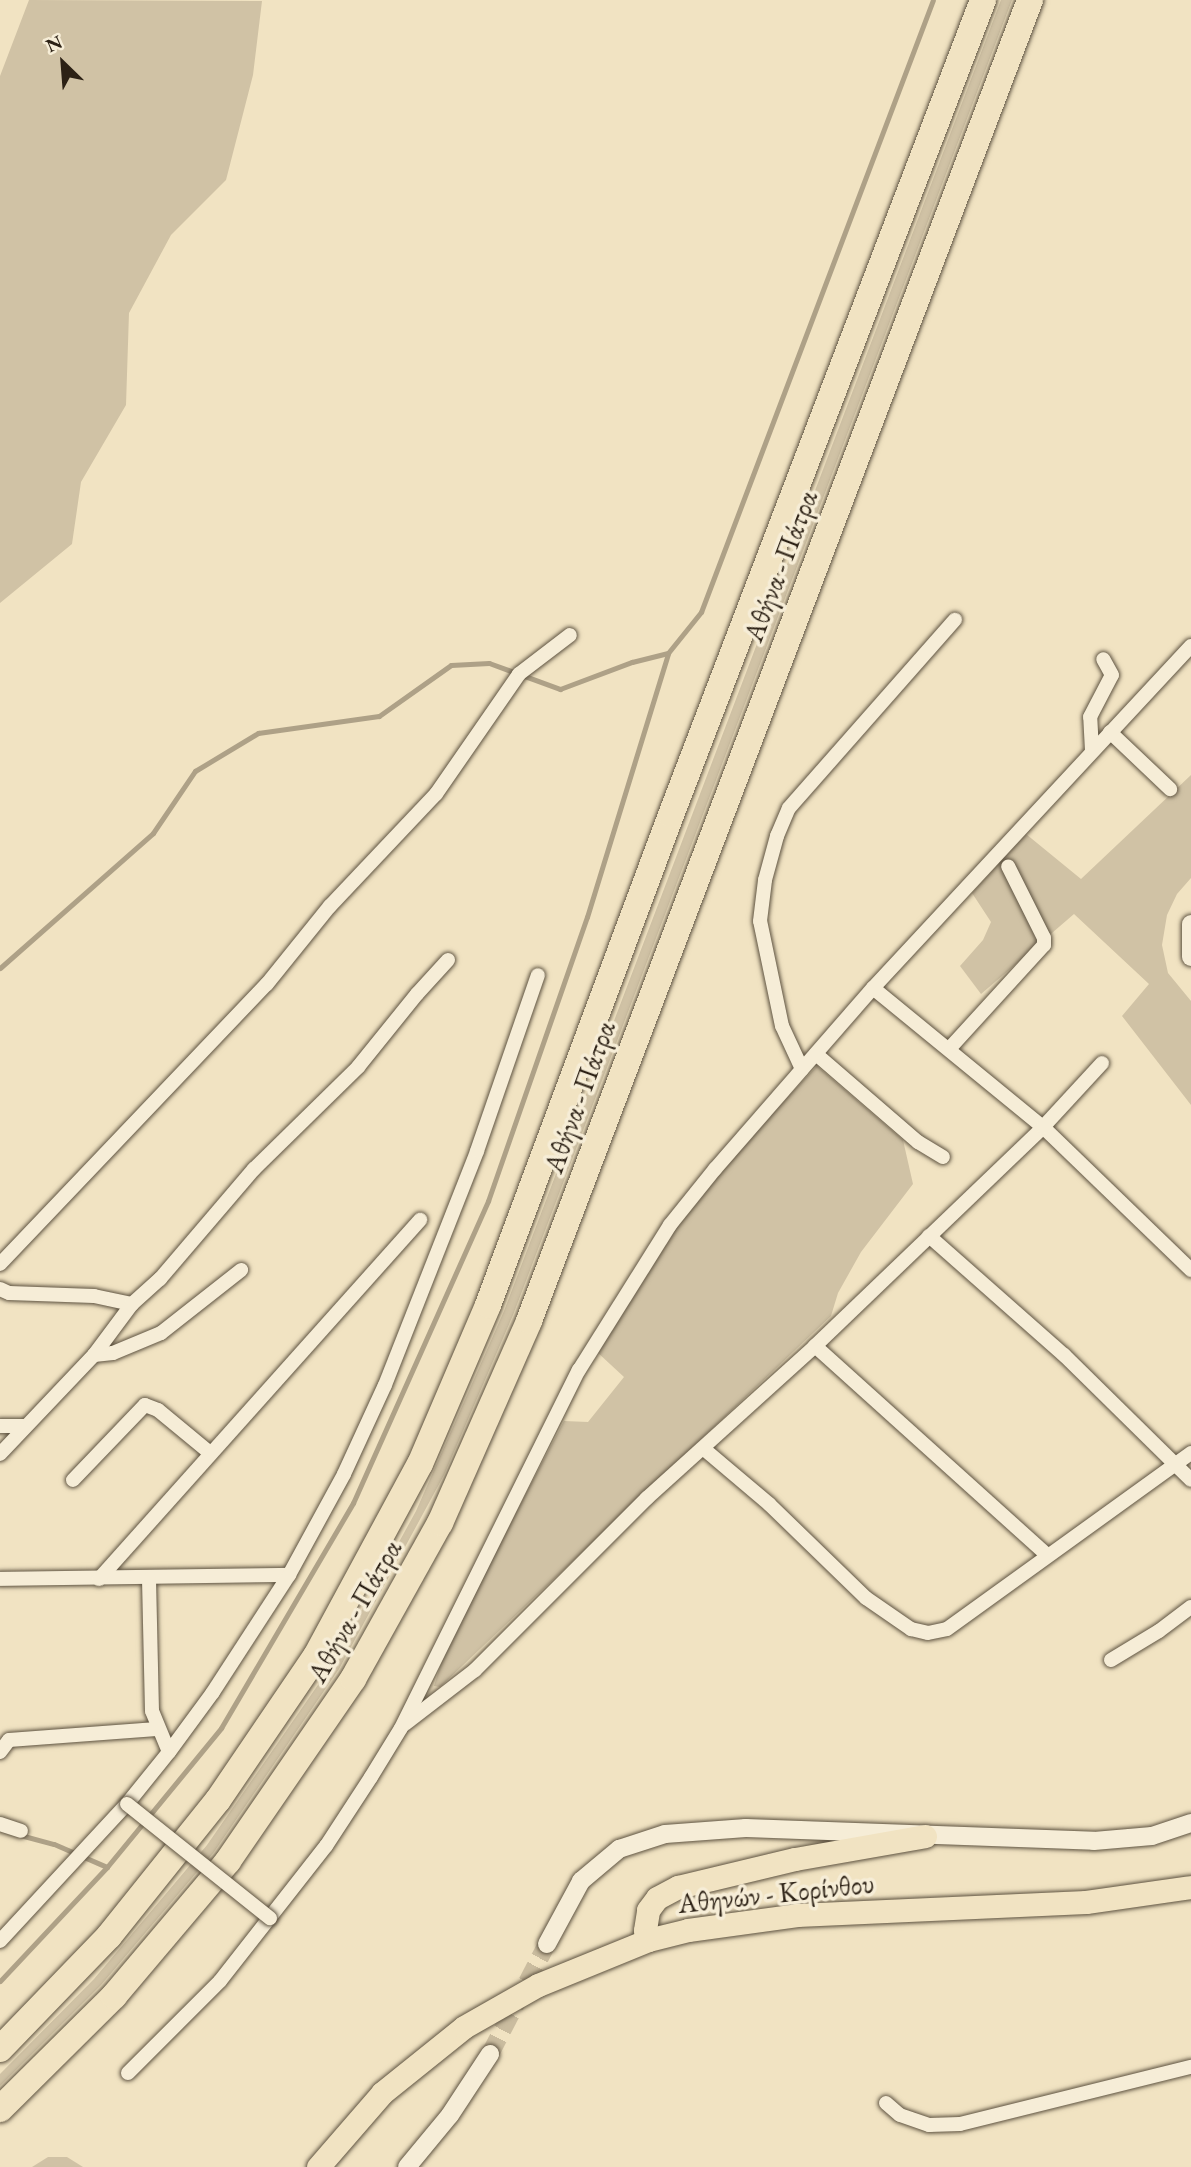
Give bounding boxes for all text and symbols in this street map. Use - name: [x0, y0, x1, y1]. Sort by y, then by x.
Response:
- north arrow: [28, 28, 98, 98]
- text: N: [42, 29, 66, 58]
- street label: Αθήνα - Πάτρα: [736, 486, 824, 646]
- street label: Αθήνα - Πάτρα: [536, 1017, 622, 1177]
- street label: Αθήνα - Πάτρα: [300, 1534, 408, 1688]
- street label: Αθηνών - Κορίνθου: [676, 1866, 876, 1920]

